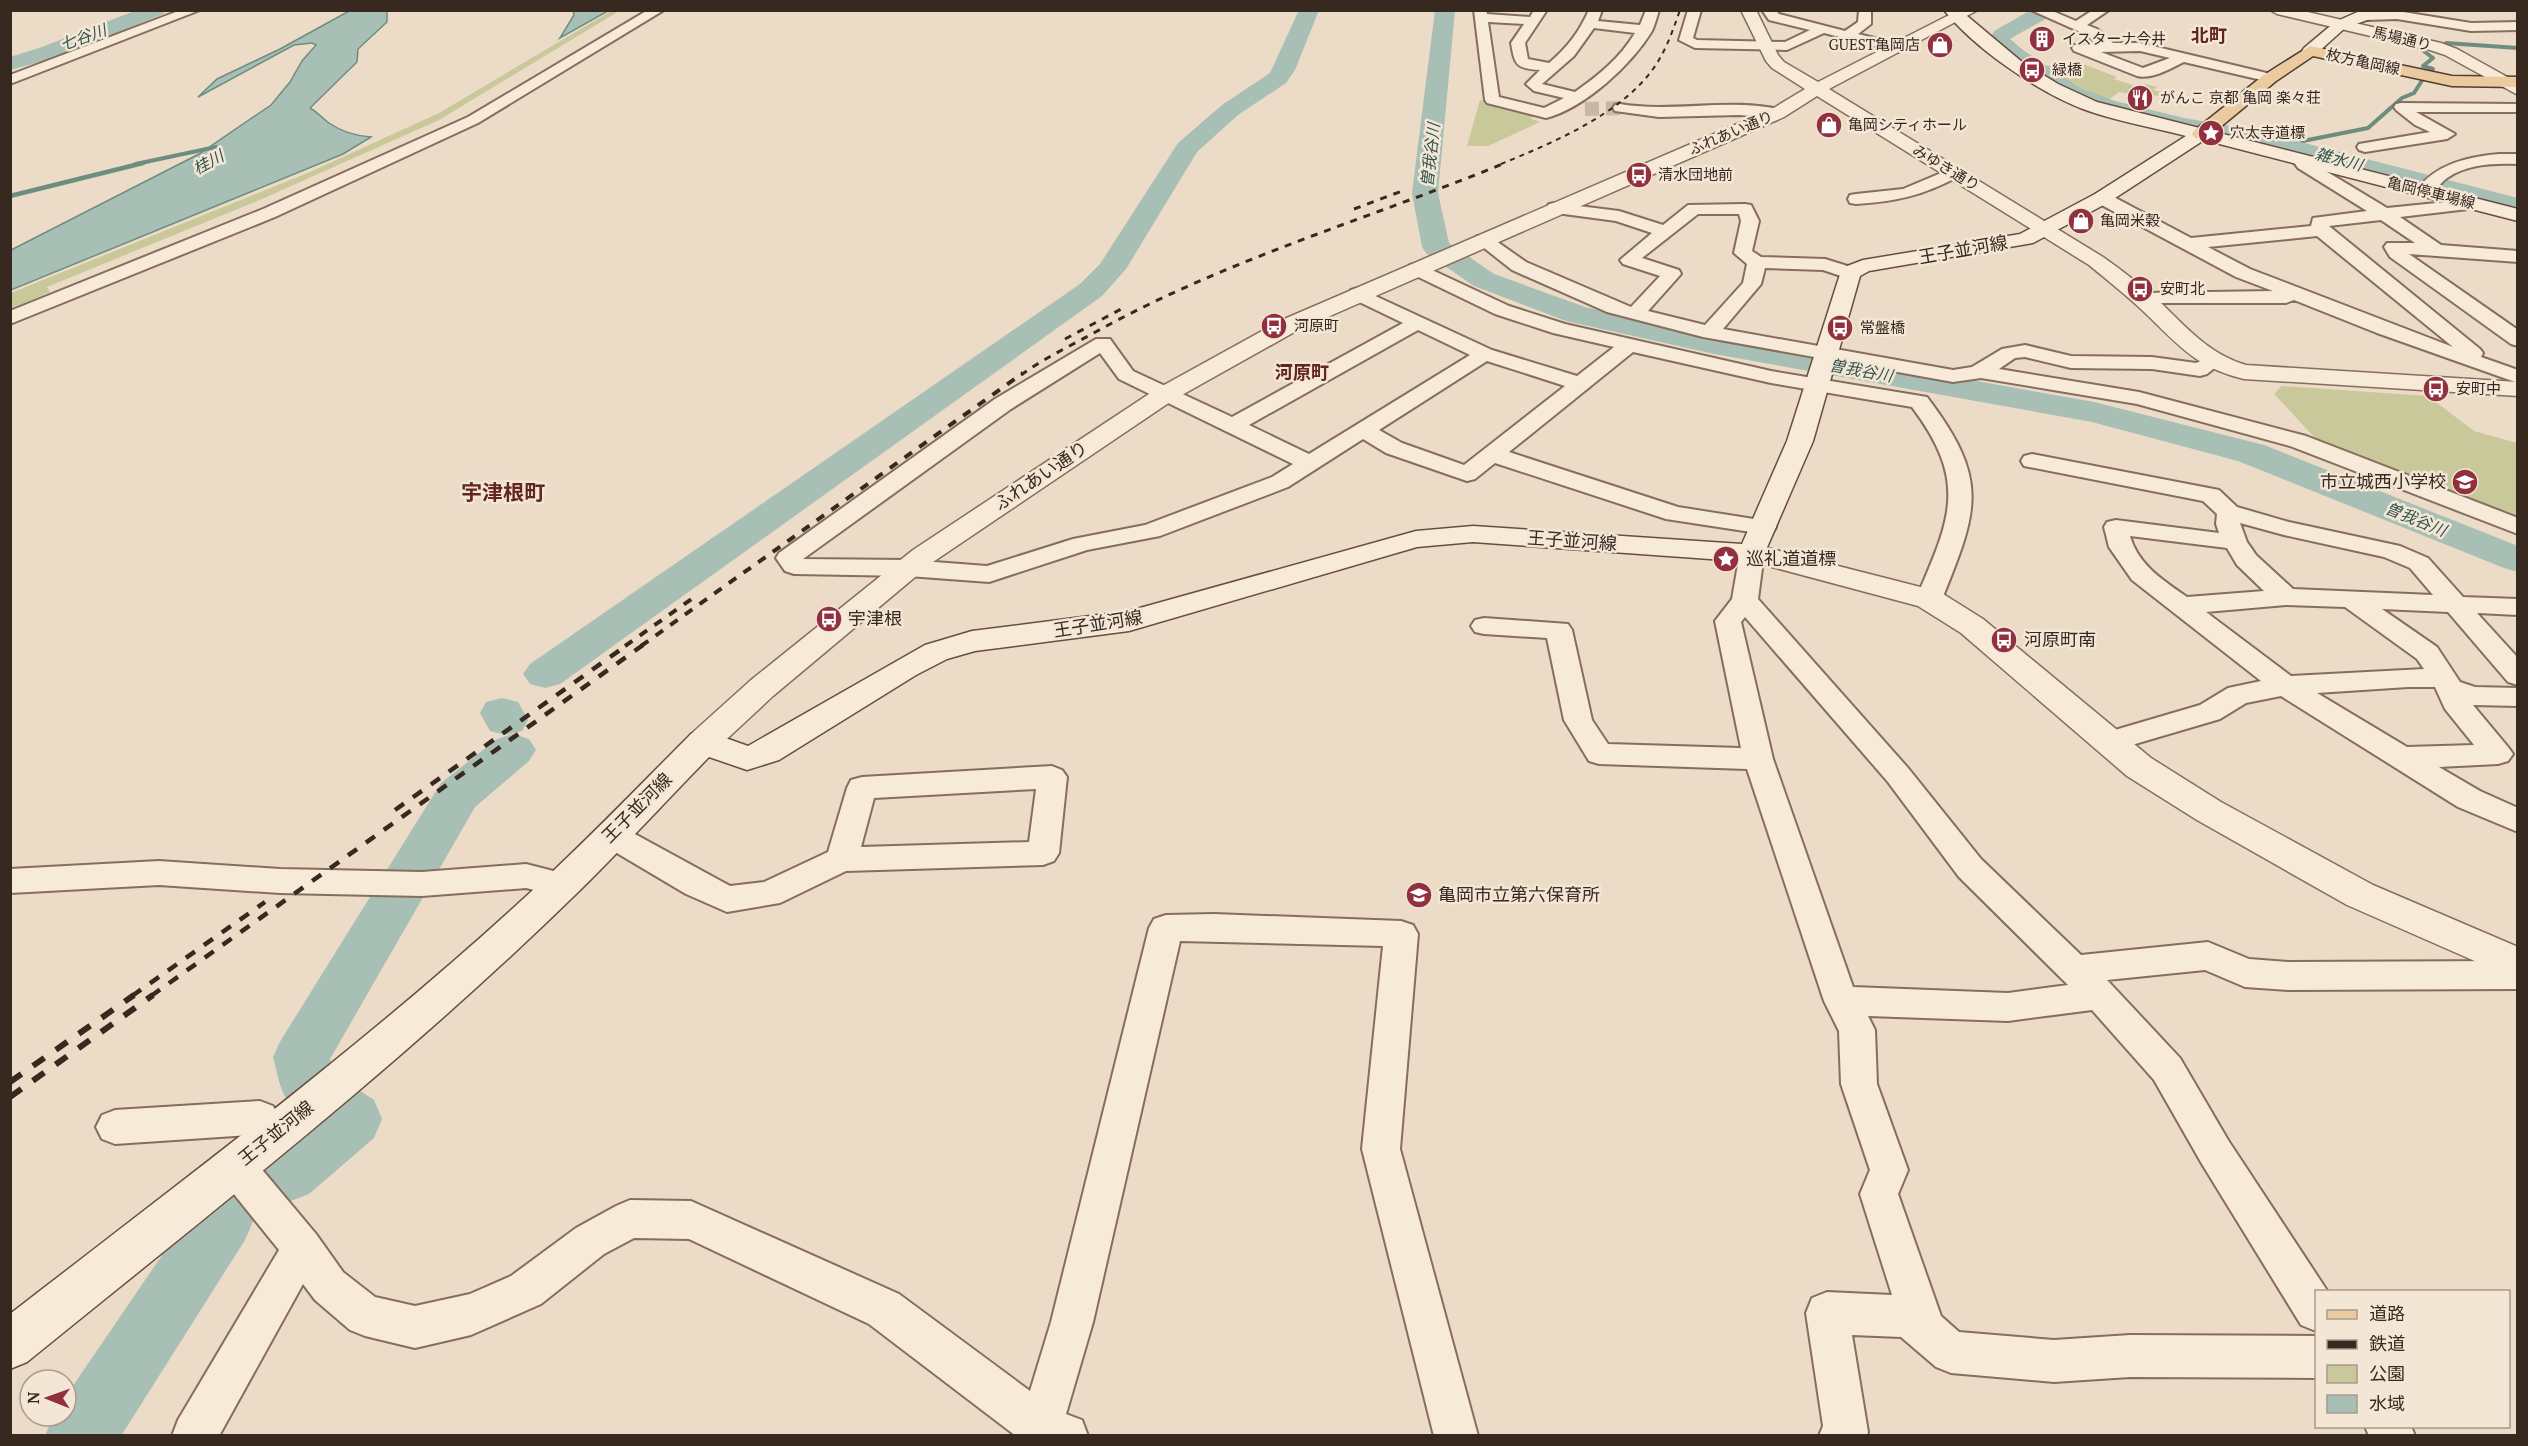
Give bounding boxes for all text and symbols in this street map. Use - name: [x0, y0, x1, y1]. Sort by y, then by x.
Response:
- water label: 七谷川: [57, 18, 111, 56]
- street label: 馬場通り: [2371, 22, 2434, 55]
- district label: 北町: [2191, 23, 2227, 47]
- building icon: イスターナ今井: [2027, 24, 2057, 54]
- place label: イスターナ今井: [2062, 28, 2167, 48]
- shop icon: GUEST亀岡店: [1925, 30, 1955, 60]
- place label: GUEST亀岡店: [1829, 34, 1920, 54]
- street label: 枚方亀岡線: [2324, 43, 2402, 79]
- bus stop icon: 緑橋: [2017, 55, 2047, 85]
- place label: 緑橋: [2052, 59, 2082, 79]
- restaurant icon: がんこ 京都 亀岡 楽々荘: [2125, 83, 2155, 113]
- place label: がんこ 京都 亀岡 楽々荘: [2160, 87, 2321, 107]
- street label: ふれあい通り: [1685, 105, 1776, 159]
- shop icon: 亀岡シティホール: [1814, 110, 1844, 140]
- place label: 亀岡シティホール: [1848, 114, 1967, 134]
- place icon: 穴太寺道標: [2196, 118, 2226, 148]
- water label: 曽我谷川: [1416, 120, 1444, 188]
- place label: 穴太寺道標: [2230, 122, 2305, 142]
- street label: みゆき通り: [1909, 139, 1984, 195]
- water label: 雑水川: [2313, 142, 2367, 176]
- water label: 桂川: [189, 144, 229, 179]
- bus stop icon: 清水団地前: [1624, 160, 1654, 190]
- place label: 清水団地前: [1658, 164, 1733, 184]
- street label: 亀岡停車場線: [2385, 171, 2477, 213]
- shop icon: 亀岡米穀: [2066, 206, 2096, 236]
- place label: 亀岡米穀: [2100, 210, 2160, 230]
- street label: 王子並河線: [1916, 229, 2009, 269]
- bus stop icon: 安町北: [2125, 274, 2155, 304]
- place label: 安町北: [2160, 278, 2205, 298]
- bus stop icon: 河原町: [1259, 311, 1289, 341]
- bus stop icon: 常盤橋: [1825, 313, 1855, 343]
- place label: 河原町: [1294, 315, 1339, 335]
- place label: 常盤橋: [1860, 317, 1905, 337]
- water label: 曽我谷川: [1828, 354, 1896, 387]
- district label: 河原町: [1275, 360, 1329, 384]
- bus stop icon: 安町中: [2421, 374, 2451, 404]
- place label: 安町中: [2456, 378, 2501, 398]
- street label: ふれあい通り: [989, 435, 1092, 515]
- school or university icon: 市立城西小学校: [2450, 467, 2480, 497]
- place label: 市立城西小学校: [2320, 469, 2446, 493]
- district label: 宇津根町: [461, 478, 545, 506]
- water label: 曽我谷川: [2382, 497, 2452, 542]
- street label: 王子並河線: [1526, 525, 1618, 555]
- place icon: 巡礼道道標: [1711, 544, 1741, 574]
- place label: 巡礼道道標: [1746, 546, 1836, 570]
- bus stop icon: 宇津根: [814, 604, 844, 634]
- street label: 王子並河線: [1052, 604, 1144, 642]
- place label: 宇津根: [848, 606, 902, 630]
- bus stop icon: 河原町南: [1989, 625, 2019, 655]
- place label: 河原町南: [2024, 627, 2096, 651]
- street label: 王子並河線: [596, 767, 677, 848]
- school or university icon: 亀岡市立第六保育所: [1404, 880, 1434, 910]
- place label: 亀岡市立第六保育所: [1438, 882, 1600, 906]
- street label: 王子並河線: [233, 1095, 318, 1170]
- legend: [2315, 1290, 2510, 1428]
- text: 道路: [2369, 1301, 2405, 1325]
- text: 鉄道: [2369, 1331, 2405, 1355]
- text: 公園: [2369, 1361, 2405, 1385]
- north arrow: [18, 1368, 78, 1428]
- text: N: [22, 1391, 44, 1404]
- text: 水域: [2369, 1391, 2405, 1415]

